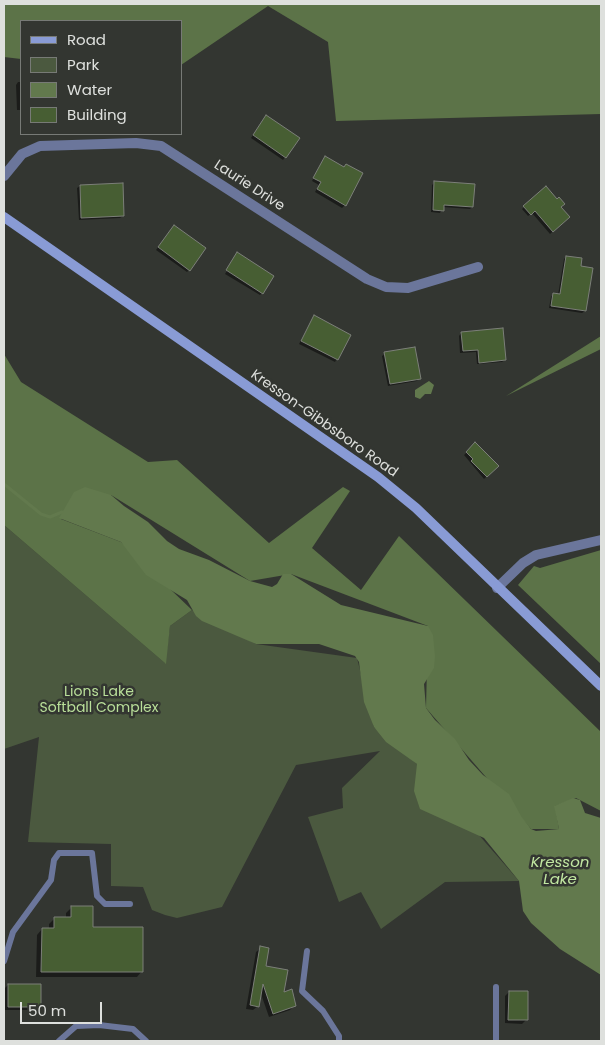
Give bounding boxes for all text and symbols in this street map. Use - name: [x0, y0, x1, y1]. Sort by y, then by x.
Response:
- legend: [20, 20, 182, 135]
- text: Road: [67, 29, 106, 50]
- text: Park: [67, 54, 99, 75]
- text: Water: [67, 79, 112, 100]
- text: Building: [67, 104, 127, 125]
- street label: Laurie Drive: [211, 157, 287, 215]
- street label: Kresson-Gibbsboro Road: [247, 367, 401, 481]
- park label: Lions Lake Softball Complex: [40, 684, 158, 716]
- water label: Kresson Lake: [531, 854, 589, 889]
- scale bar: [22, 992, 105, 1024]
- text: 50 m: [28, 1000, 66, 1021]

